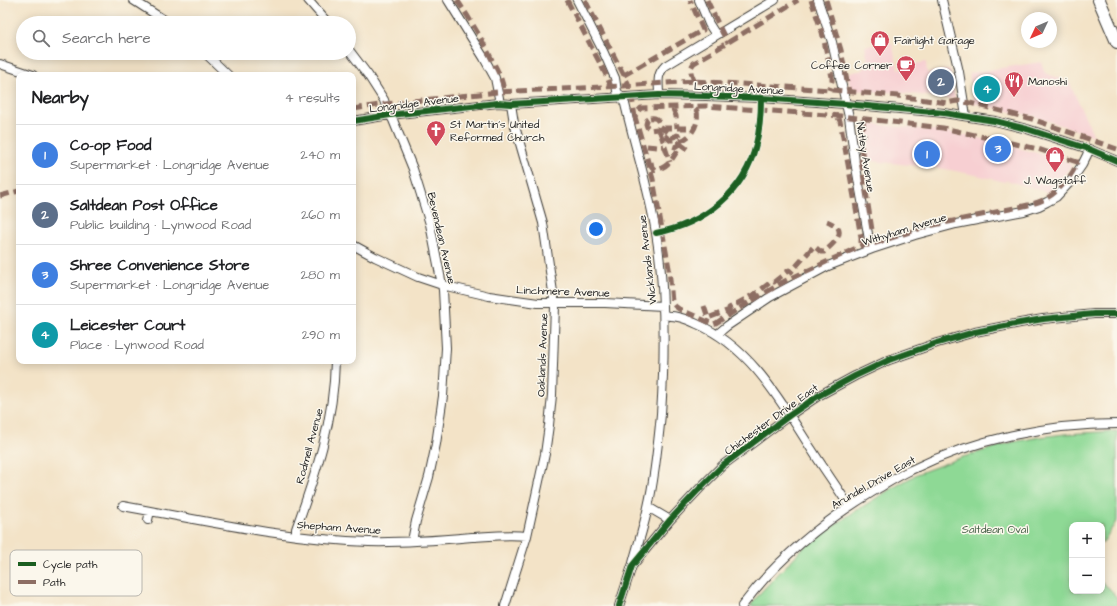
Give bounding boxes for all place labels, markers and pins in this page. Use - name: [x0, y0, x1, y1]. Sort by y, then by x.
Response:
- shop icon: Fairlight Garage: [869, 29, 891, 57]
- place label: Fairlight Garage: [894, 33, 975, 49]
- cafe icon: Coffee Corner: [895, 54, 917, 82]
- place label: Coffee Corner: [811, 58, 892, 73]
- pin: 2: [928, 67, 954, 97]
- restaurant icon: Manoshi: [1003, 70, 1025, 98]
- pin: 4: [974, 74, 1000, 104]
- place label: Manoshi: [1028, 74, 1067, 89]
- place label: St Martin's United Reformed Church: [450, 117, 545, 145]
- church icon: St Martin's United Reformed Church: [425, 119, 447, 147]
- pin: 3: [985, 134, 1011, 164]
- pin: 1: [914, 139, 940, 169]
- shop icon: J. Wagstaff: [1044, 145, 1066, 173]
- place label: J. Wagstaff: [1024, 173, 1086, 189]

